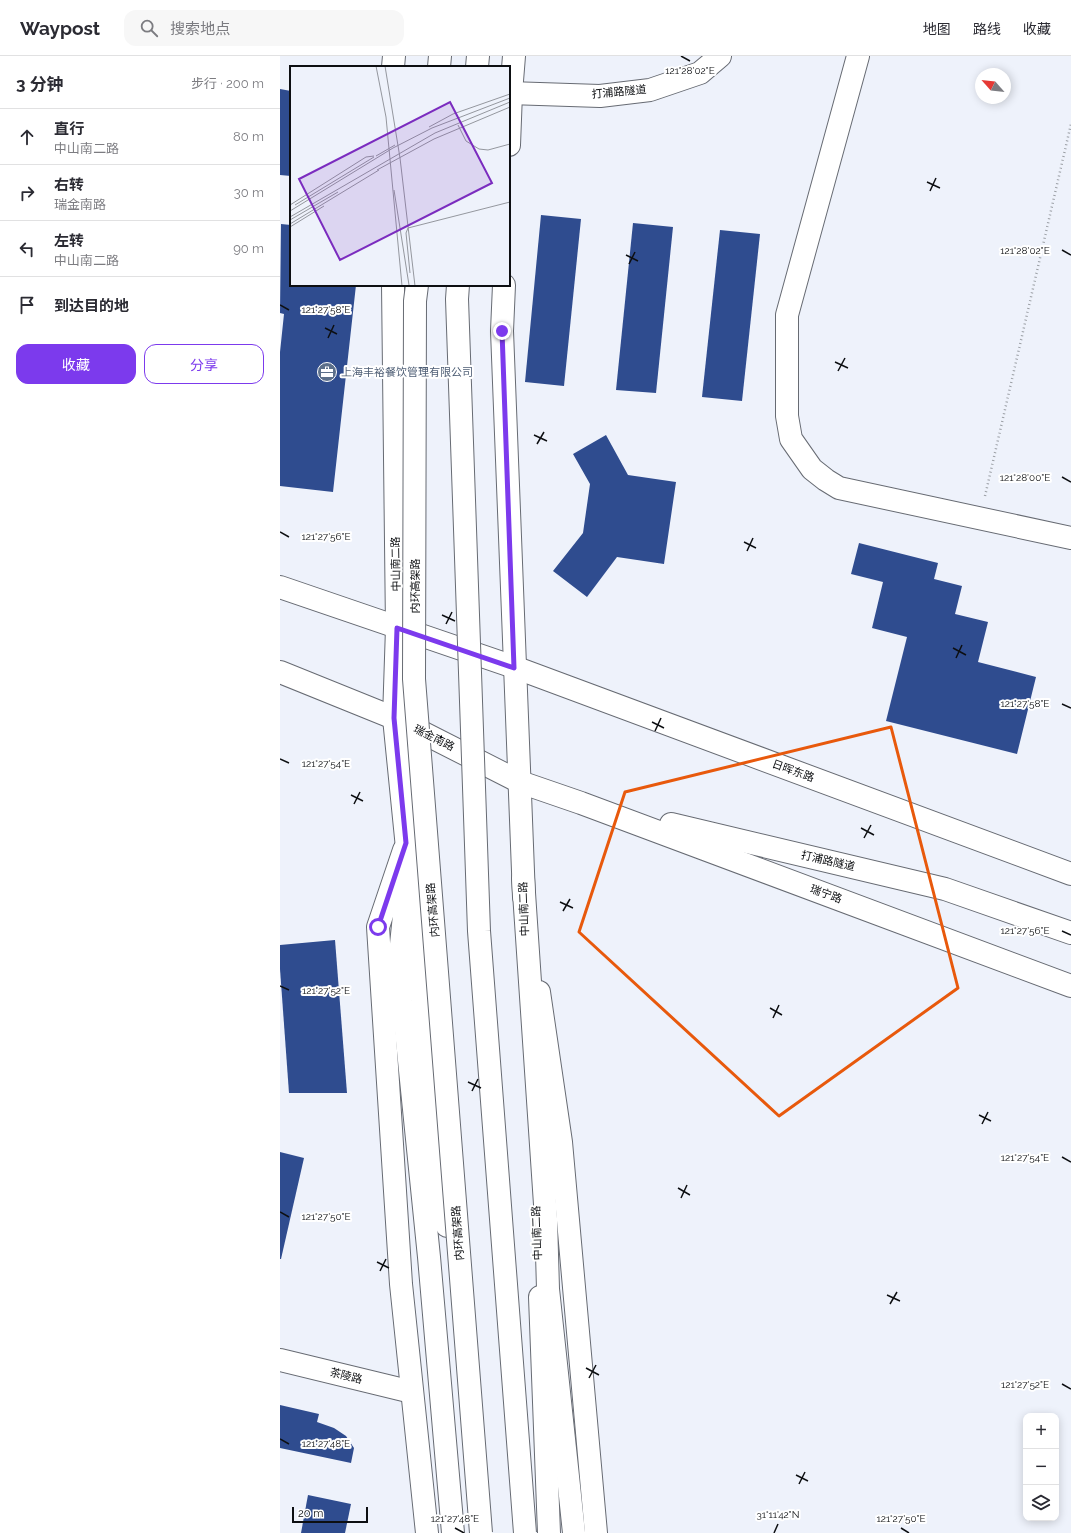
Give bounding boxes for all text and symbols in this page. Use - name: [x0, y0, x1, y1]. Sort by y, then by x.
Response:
- search box: [124, 10, 404, 46]
- text: Waypost: [20, 17, 100, 39]
- icon: search: [138, 17, 160, 39]
- text: 搜索地点: [170, 20, 230, 38]
- text: 地图: [923, 21, 951, 37]
- text: 路线: [973, 21, 1001, 37]
- text: 收藏: [1023, 21, 1051, 37]
- text: 121°28'02"E: [665, 65, 715, 76]
- inset map: [290, 66, 510, 286]
- north arrow: [975, 68, 1011, 104]
- text: 3 分钟: [16, 74, 64, 94]
- text: 步行 · 200 m: [191, 76, 264, 91]
- street label: 打浦路隧道: [591, 83, 647, 101]
- text: 直行: [54, 120, 84, 138]
- icon: ahead: [16, 126, 38, 148]
- text: 80 m: [233, 129, 264, 144]
- text: 中山南二路: [54, 141, 119, 156]
- text: 右转: [54, 176, 84, 194]
- icon: right: [16, 182, 38, 204]
- text: 30 m: [234, 185, 264, 200]
- text: 瑞金南路: [54, 197, 106, 212]
- text: 左转: [54, 232, 84, 250]
- icon: left: [16, 238, 38, 260]
- text: 90 m: [233, 241, 264, 256]
- text: 121°28'02"E: [1000, 245, 1050, 256]
- text: 中山南二路: [54, 253, 119, 268]
- icon: arrive: [16, 294, 38, 316]
- text: 到达目的地: [54, 297, 129, 315]
- text: 121°27'58"E: [302, 304, 350, 315]
- route end: [493, 322, 511, 340]
- button: 收藏: [16, 344, 136, 384]
- button: 分享: [144, 344, 264, 384]
- office icon: 上海丰裕餐饮管理有限公司: [316, 361, 338, 383]
- place label: 上海丰裕餐饮管理有限公司: [341, 366, 473, 379]
- text: 121°28'00"E: [1000, 472, 1050, 483]
- text: 121°27'56"E: [301, 531, 351, 542]
- street label: 中山南二路: [389, 536, 403, 592]
- street label: 内环高架路: [409, 559, 422, 614]
- text: 121°27'58"E: [1001, 698, 1049, 709]
- street label: 瑞金南路: [411, 722, 457, 754]
- street label: 日晖东路: [770, 757, 816, 785]
- text: 121°27'54"E: [302, 758, 350, 769]
- street label: 打浦路隧道: [800, 848, 856, 874]
- street label: 中山南二路: [517, 881, 531, 937]
- street label: 内环高架路: [424, 882, 442, 938]
- street label: 瑞宁路: [808, 882, 844, 906]
- route start: [369, 918, 387, 936]
- text: 121°27'56"E: [1000, 925, 1050, 936]
- text: 121°27'52"E: [302, 985, 350, 996]
- text: 121°27'54"E: [1001, 1152, 1049, 1163]
- street label: 内环高架路: [450, 1205, 466, 1261]
- street label: 中山南二路: [530, 1205, 544, 1261]
- text: 121°27'50"E: [301, 1211, 351, 1222]
- street label: 茶陵路: [328, 1366, 364, 1386]
- text: 121°27'52"E: [1001, 1379, 1049, 1390]
- map controls: [1023, 1413, 1059, 1521]
- button: +: [1023, 1413, 1059, 1449]
- text: 121°27'48"E: [302, 1438, 350, 1449]
- button: −: [1023, 1449, 1059, 1485]
- button: layers: [1023, 1485, 1059, 1521]
- scale bar: [292, 1505, 368, 1524]
- text: 20 m: [298, 1507, 323, 1520]
- text: 31°11'42"N: [757, 1509, 799, 1520]
- text: 121°27'48"E: [431, 1513, 479, 1524]
- text: 121°27'50"E: [876, 1513, 926, 1524]

